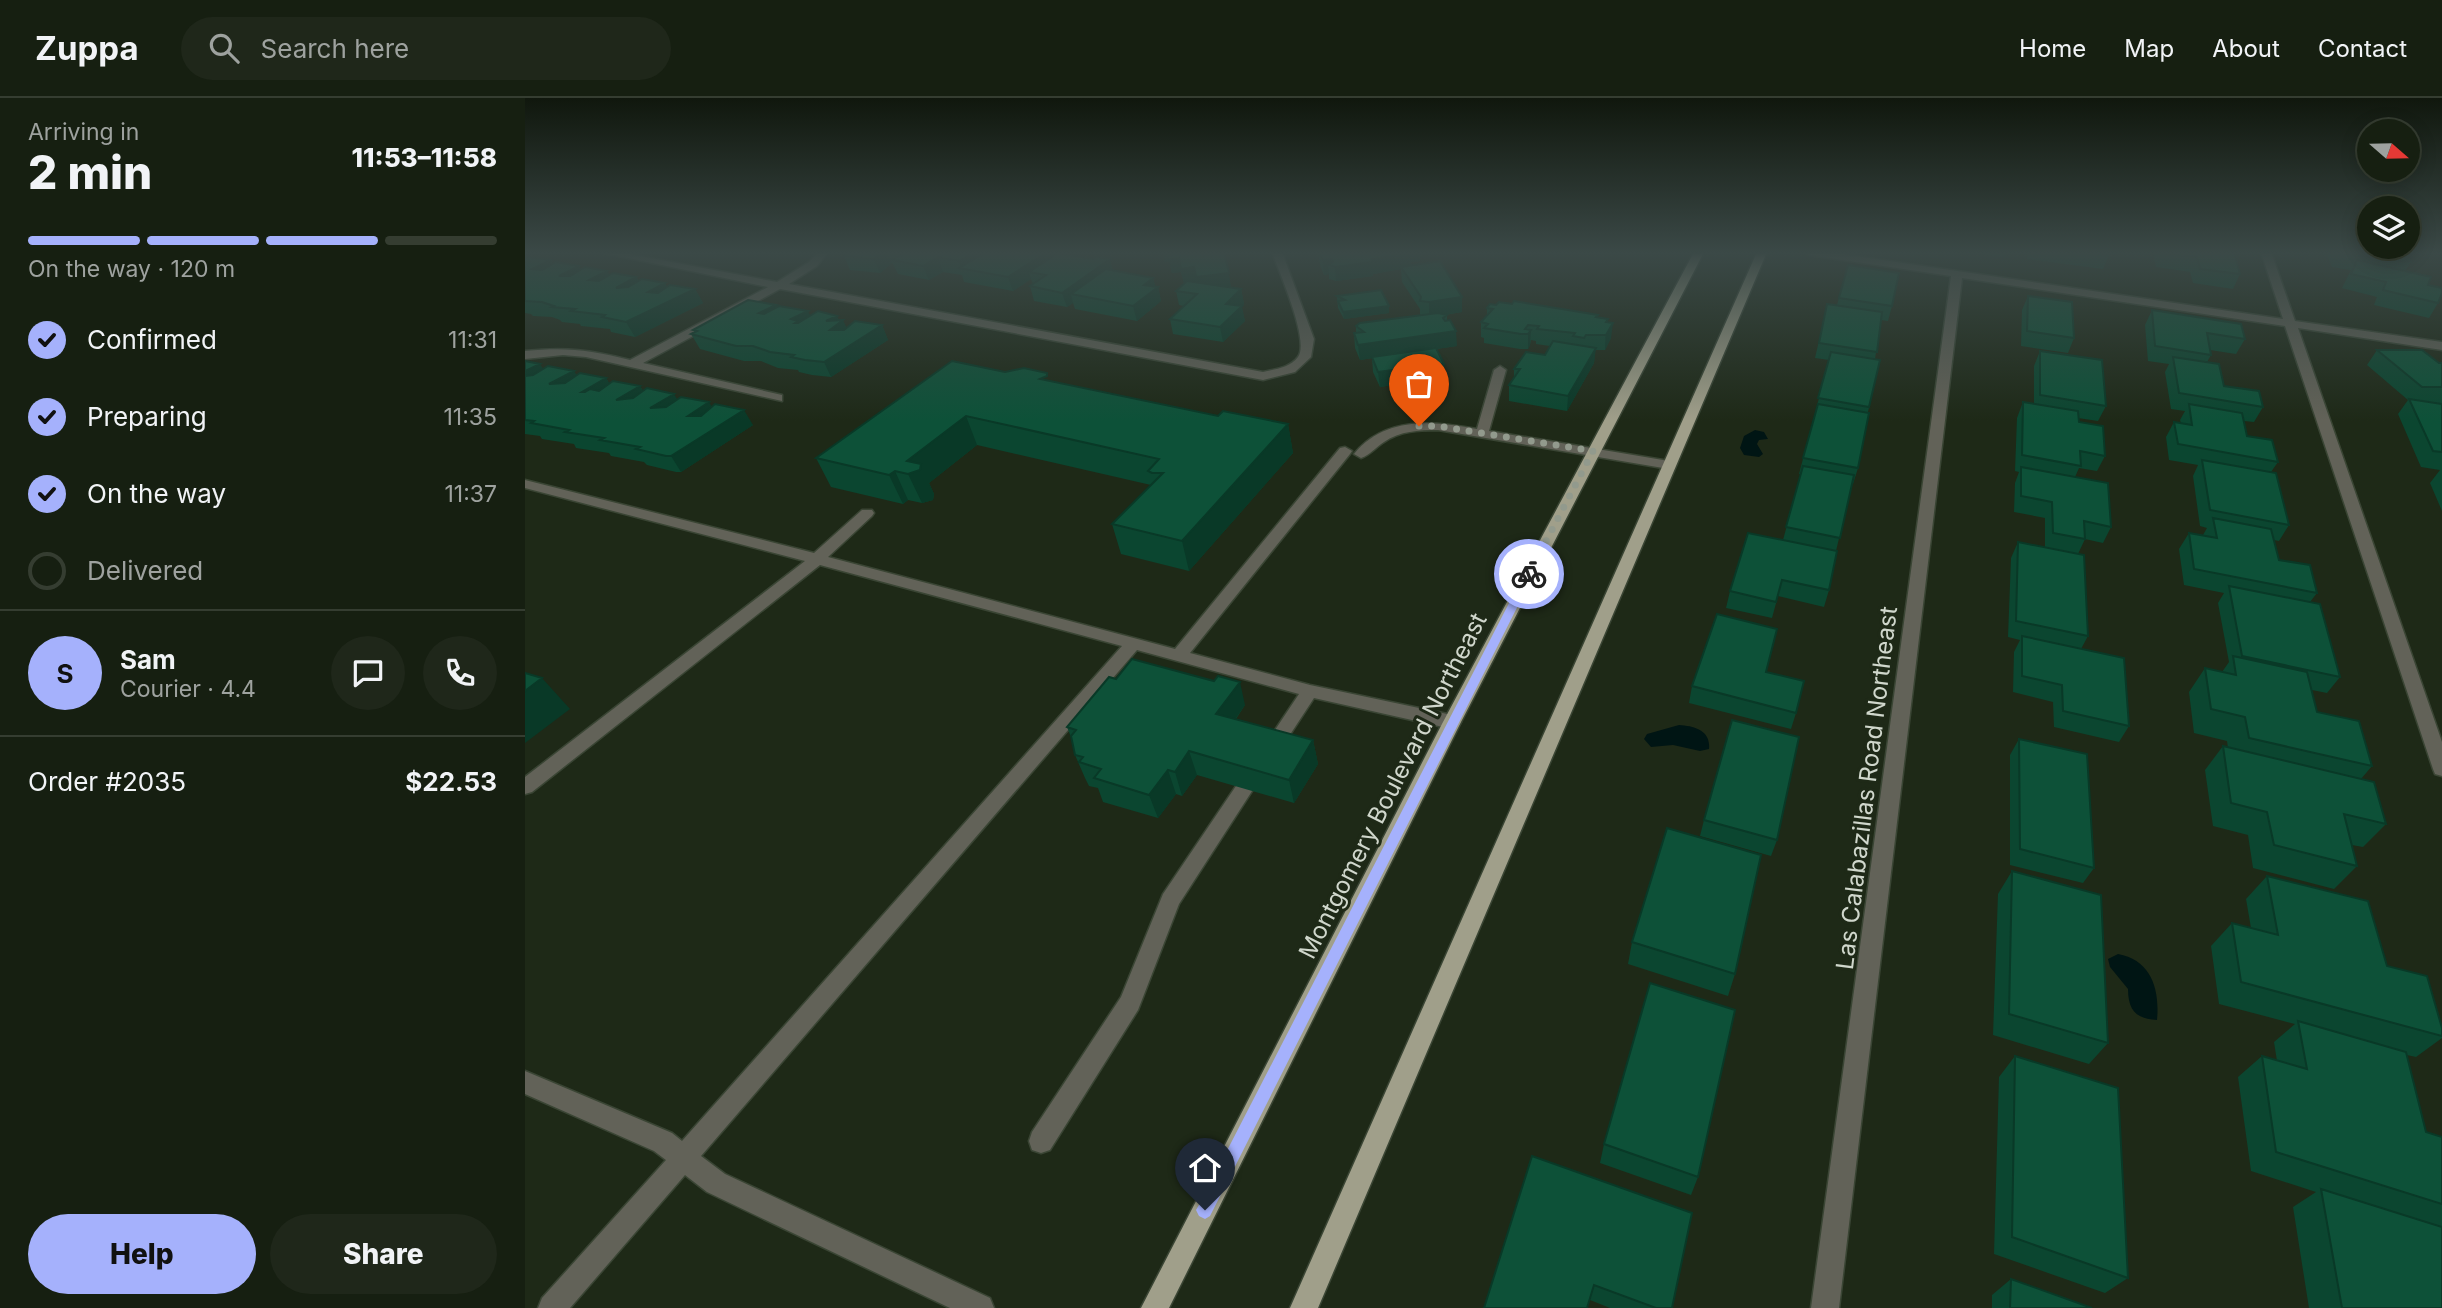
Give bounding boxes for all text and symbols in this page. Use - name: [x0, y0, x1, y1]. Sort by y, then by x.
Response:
- search box: [181, 17, 671, 80]
- text: Zuppa: [35, 28, 139, 68]
- icon: search: [205, 29, 243, 67]
- text: Search here: [261, 33, 409, 64]
- text: Home: [2019, 34, 2086, 63]
- text: Map: [2124, 34, 2174, 63]
- text: About: [2212, 34, 2280, 63]
- text: Contact: [2318, 34, 2407, 63]
- text: Arriving in: [28, 118, 139, 146]
- north arrow: [2357, 119, 2420, 182]
- map controls: [2357, 119, 2420, 259]
- text: 11:53–11:58: [352, 142, 497, 173]
- text: 2 min: [28, 144, 152, 200]
- button: layers: [2357, 196, 2420, 259]
- text: On the way · 120 m: [28, 255, 235, 283]
- icon: check: [28, 321, 66, 359]
- text: Confirmed: [87, 324, 217, 355]
- text: 11:31: [448, 326, 497, 354]
- pin: [1389, 354, 1449, 426]
- icon: bag: [1400, 365, 1438, 403]
- icon: check: [28, 398, 66, 436]
- text: Preparing: [87, 401, 207, 432]
- text: 11:35: [443, 403, 497, 431]
- icon: check: [28, 475, 66, 513]
- text: On the way: [87, 478, 226, 509]
- text: 11:37: [444, 480, 497, 508]
- courier: [1494, 539, 1564, 609]
- text: Delivered: [87, 555, 203, 586]
- icon: bike: [1510, 555, 1548, 593]
- street label: Las Calabazillas Road Northeast: [1830, 605, 1903, 971]
- street label: Montgomery Boulevard Northeast: [1292, 608, 1493, 964]
- button: chat: [331, 636, 405, 710]
- button: phone: [423, 636, 497, 710]
- text: Sam: [120, 644, 176, 675]
- text: S: [56, 658, 74, 689]
- text: Courier · 4.4: [120, 675, 256, 703]
- text: Order #2035: [28, 766, 186, 797]
- text: $22.53: [405, 766, 497, 797]
- pin: [1175, 1138, 1235, 1210]
- icon: home: [1186, 1149, 1224, 1187]
- button: Help: [28, 1214, 256, 1294]
- button: Share: [270, 1214, 497, 1294]

